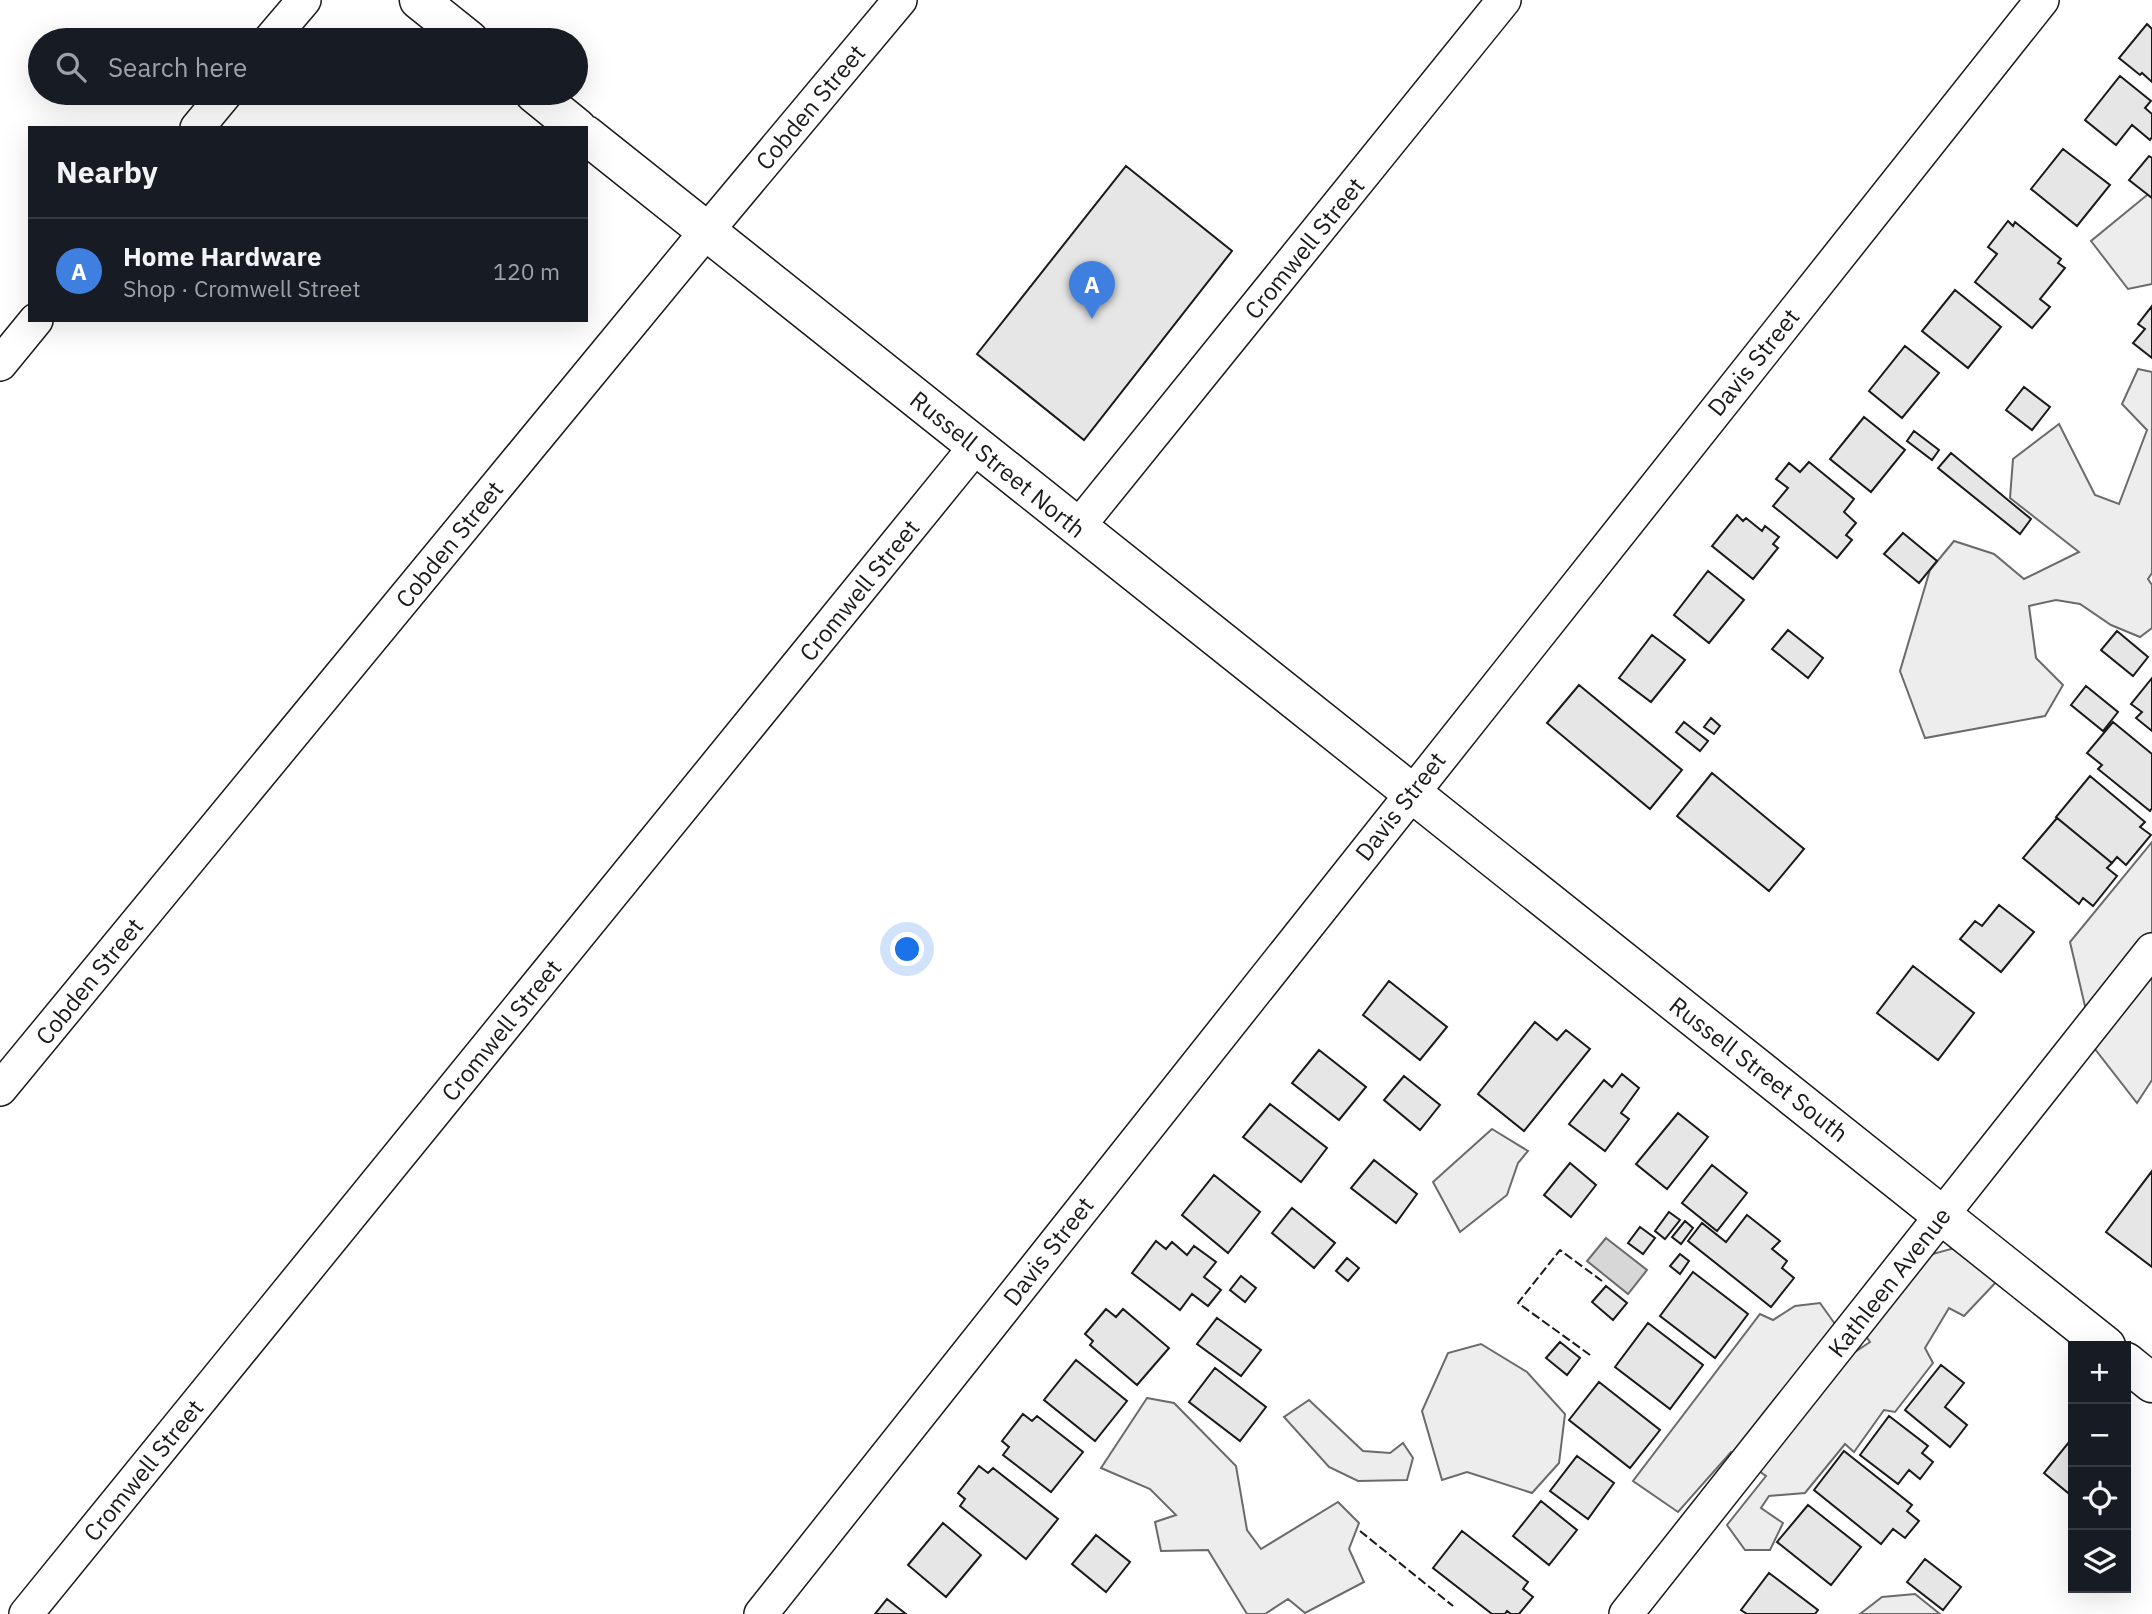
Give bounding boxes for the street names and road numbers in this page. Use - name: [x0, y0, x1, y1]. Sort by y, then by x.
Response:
- street label: Cobden Street: [748, 38, 872, 176]
- street label: Cromwell Street: [1237, 170, 1371, 326]
- street label: Davis Street: [1700, 302, 1806, 422]
- street label: Russell Street North: [904, 383, 1092, 545]
- street label: Cobden Street: [388, 474, 510, 614]
- street label: Cromwell Street: [792, 512, 926, 668]
- street label: Davis Street: [1347, 745, 1453, 867]
- street label: Cobden Street: [28, 911, 150, 1051]
- street label: Cromwell Street: [434, 952, 568, 1108]
- street label: Russell Street South: [1663, 989, 1855, 1149]
- street label: Davis Street: [995, 1190, 1101, 1312]
- street label: Kathleen Avenue: [1820, 1200, 1958, 1364]
- street label: Cromwell Street: [76, 1392, 210, 1548]

